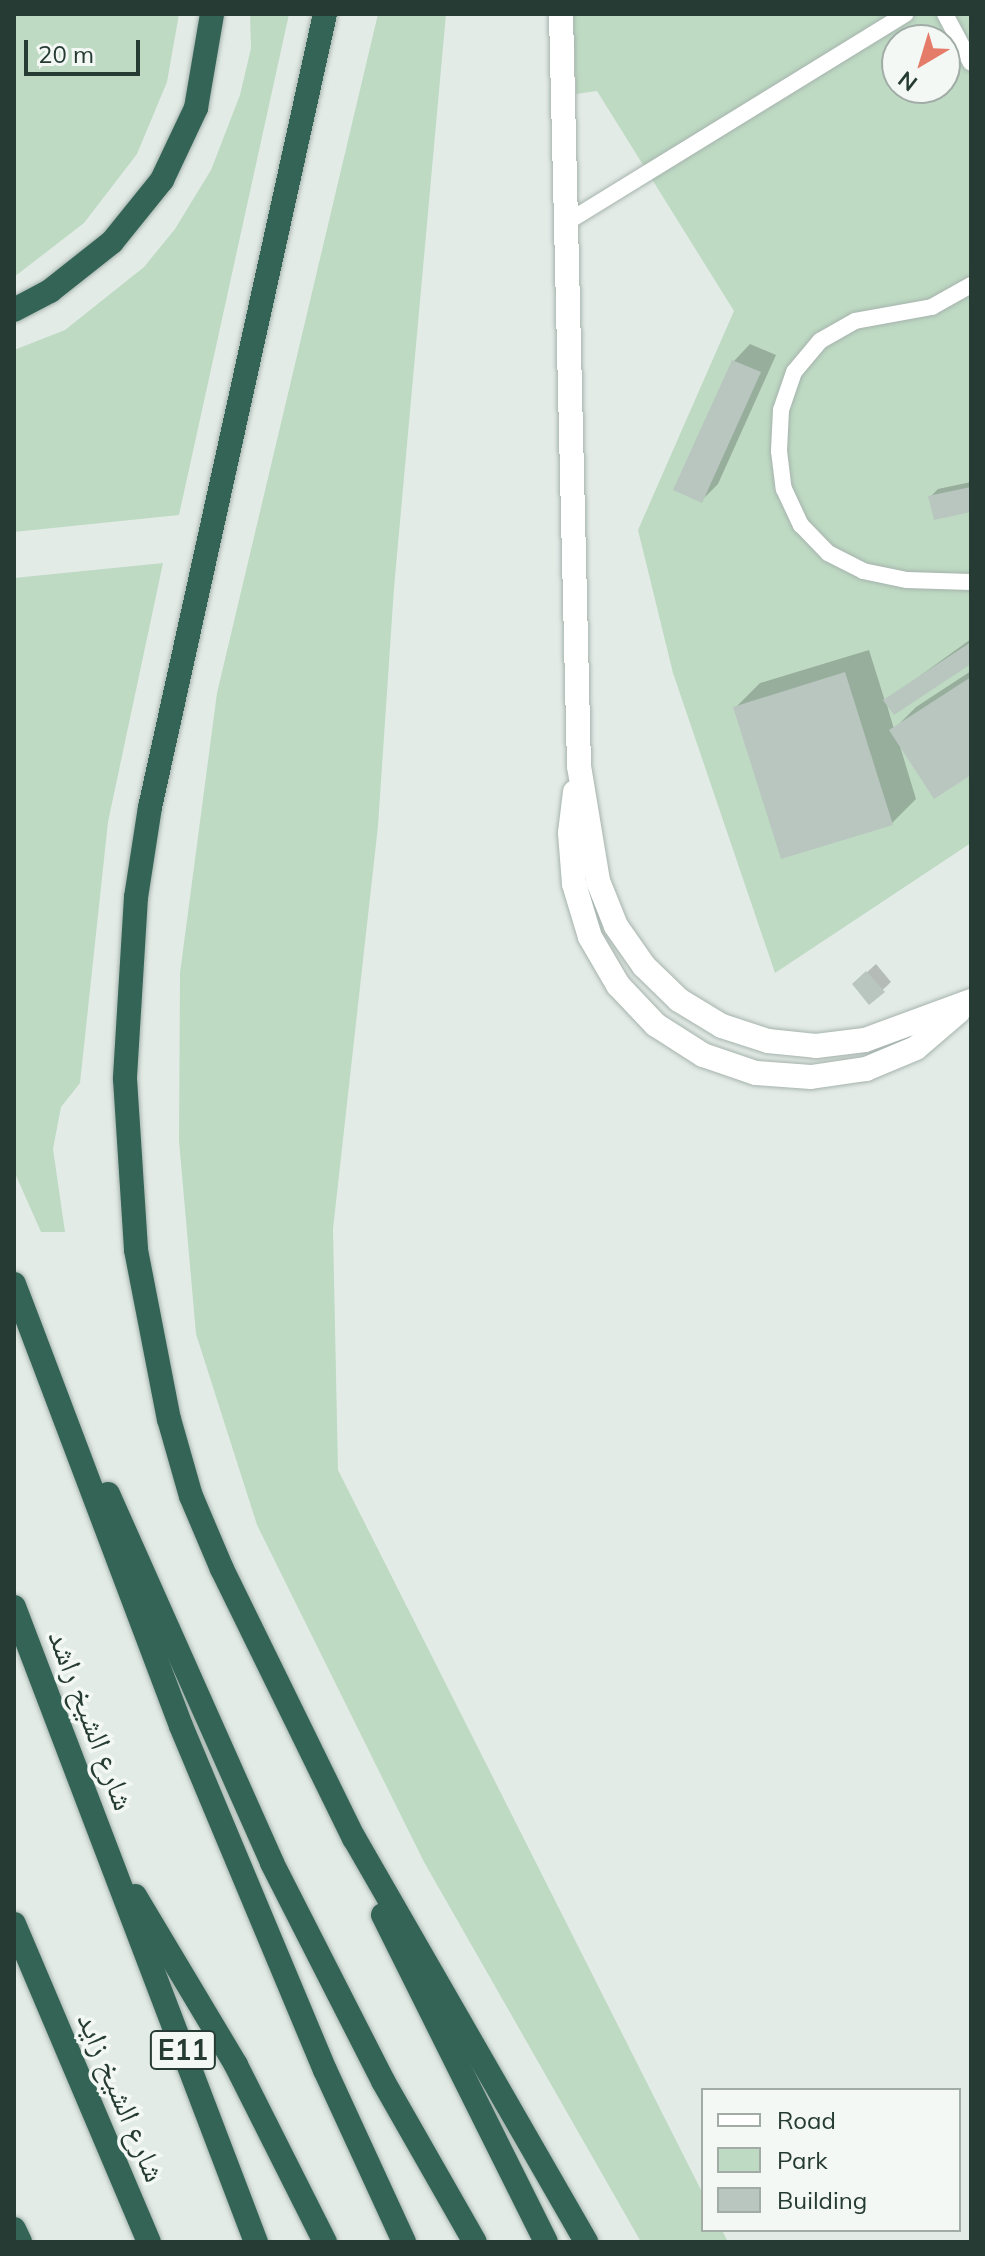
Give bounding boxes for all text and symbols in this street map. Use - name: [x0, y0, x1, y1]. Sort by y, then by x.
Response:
- scale bar: [28, 24, 144, 74]
- north arrow: [881, 24, 961, 104]
- text: 20 m: [38, 39, 94, 69]
- text: N: [892, 65, 923, 97]
- street label: شارع الشيخ راشد: [41, 1625, 143, 1815]
- street label: شارع الشيخ زايد: [70, 2007, 174, 2187]
- road number: E11: [149, 2026, 217, 2074]
- legend: [701, 2088, 961, 2232]
- text: Road: [777, 2105, 836, 2135]
- text: Park: [777, 2145, 828, 2175]
- text: Building: [777, 2185, 867, 2215]

